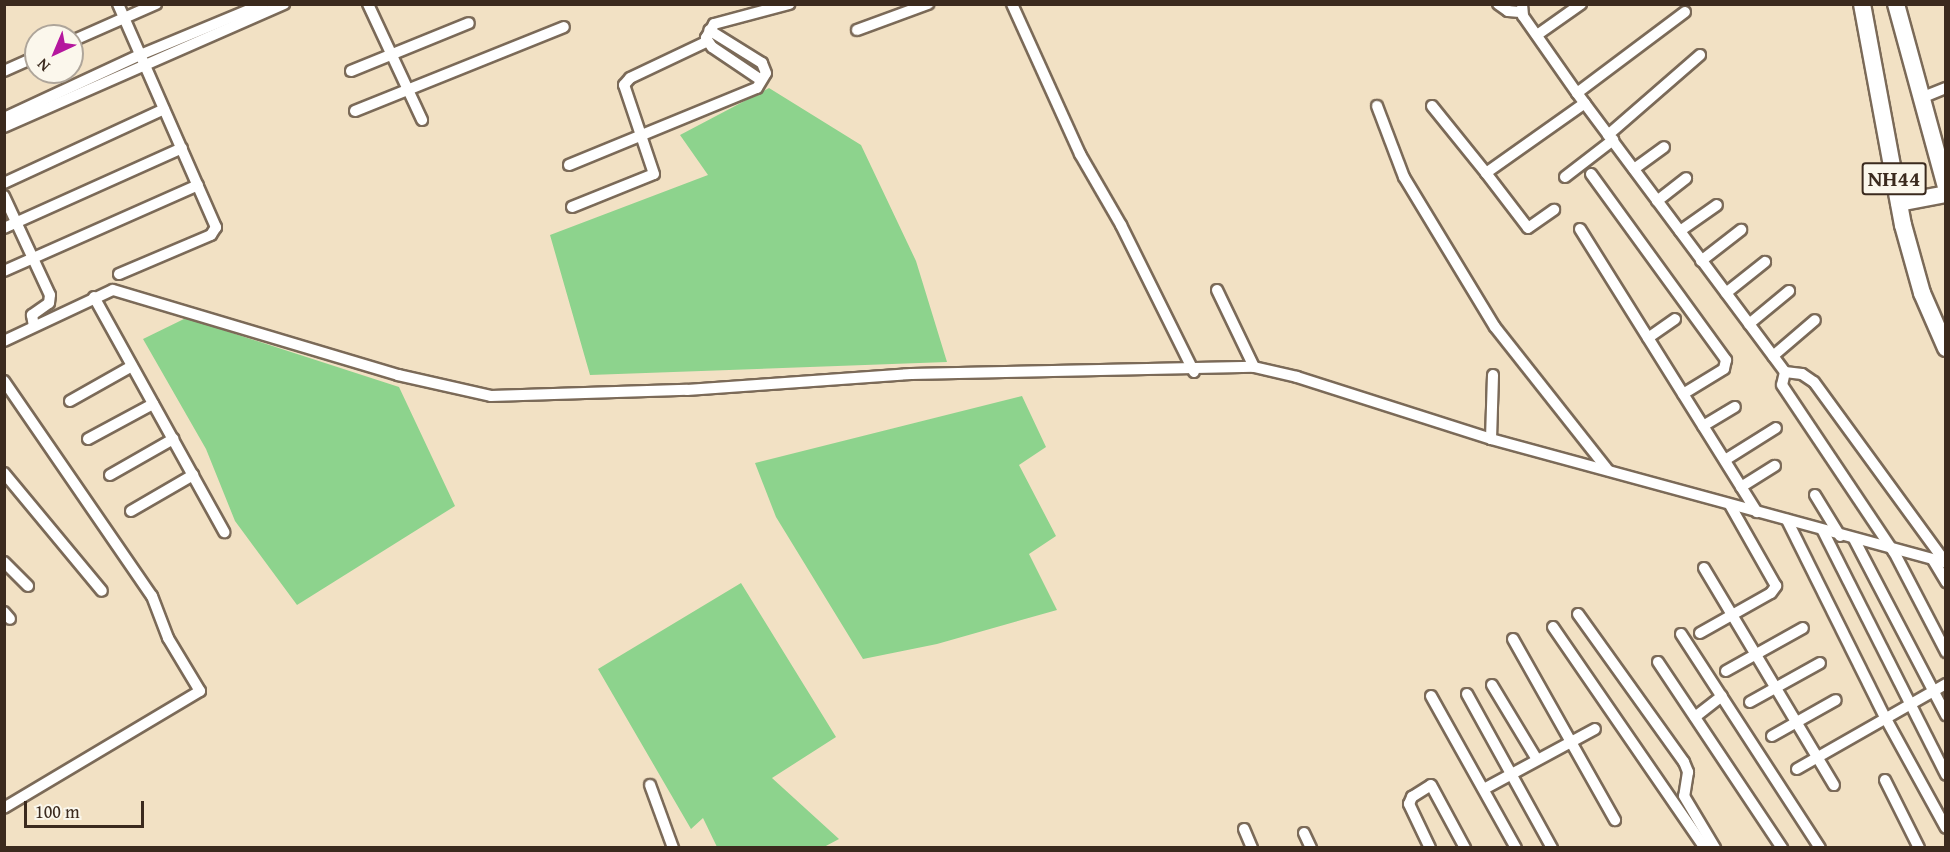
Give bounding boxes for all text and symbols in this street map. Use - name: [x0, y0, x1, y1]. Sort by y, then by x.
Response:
- north arrow: [24, 24, 84, 84]
- text: N: [31, 53, 55, 78]
- road number: NH44: [1861, 160, 1927, 198]
- scale bar: [27, 789, 147, 827]
- text: 100 m: [35, 798, 80, 825]

